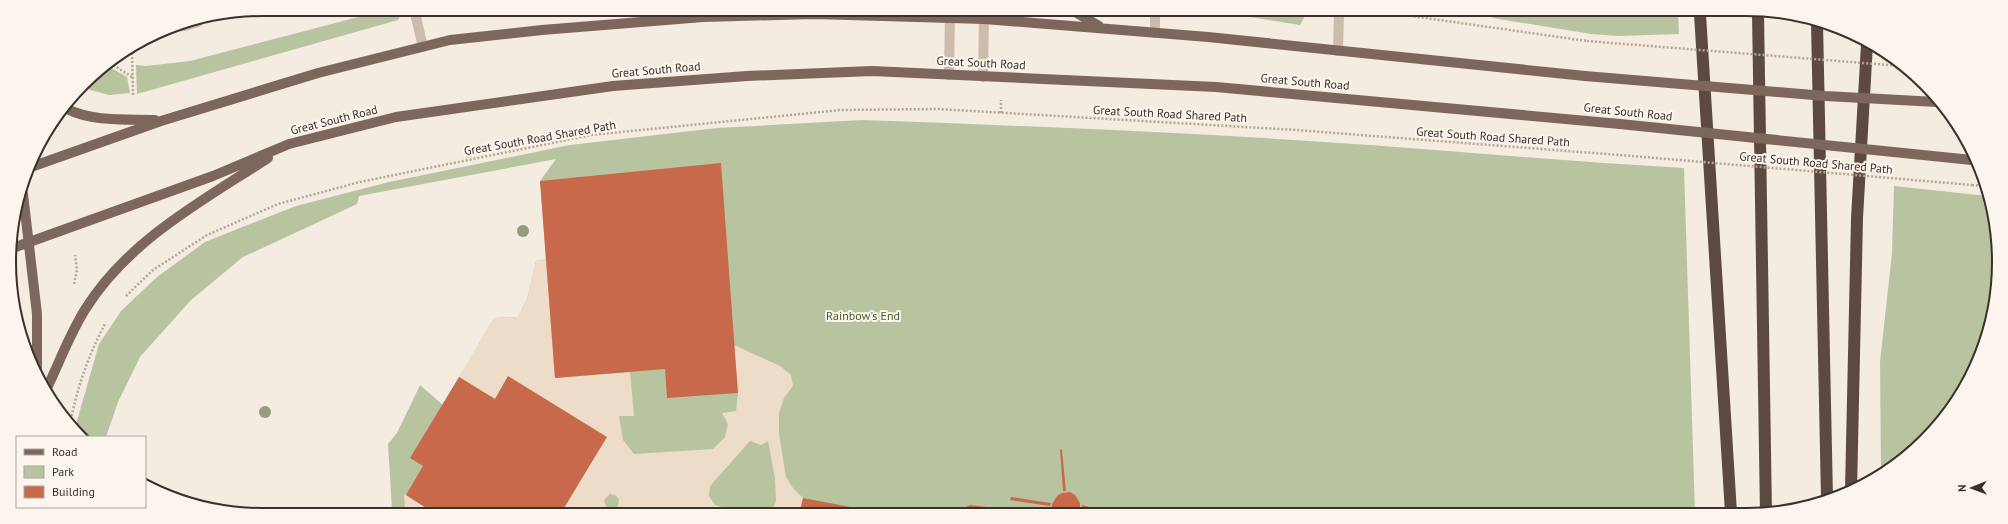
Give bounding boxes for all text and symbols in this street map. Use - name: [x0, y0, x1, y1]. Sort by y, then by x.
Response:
- street label: Great South Road: [936, 53, 1026, 72]
- street label: Great South Road: [611, 58, 701, 81]
- street label: Great South Road: [1260, 70, 1350, 93]
- street label: Great South Road: [1583, 99, 1673, 124]
- street label: Great South Road: [289, 101, 379, 138]
- street label: Great South Road Shared Path: [1093, 102, 1247, 125]
- street label: Great South Road Shared Path: [463, 117, 617, 158]
- street label: Great South Road Shared Path: [1416, 124, 1570, 149]
- street label: Great South Road Shared Path: [1739, 148, 1893, 177]
- park label: Rainbow's End: [826, 308, 900, 323]
- legend: [16, 436, 146, 508]
- text: Road: [52, 444, 77, 459]
- text: Park: [52, 464, 74, 479]
- north arrow: [1952, 468, 1992, 508]
- text: Building: [52, 484, 95, 499]
- text: N: [1955, 484, 1969, 492]

